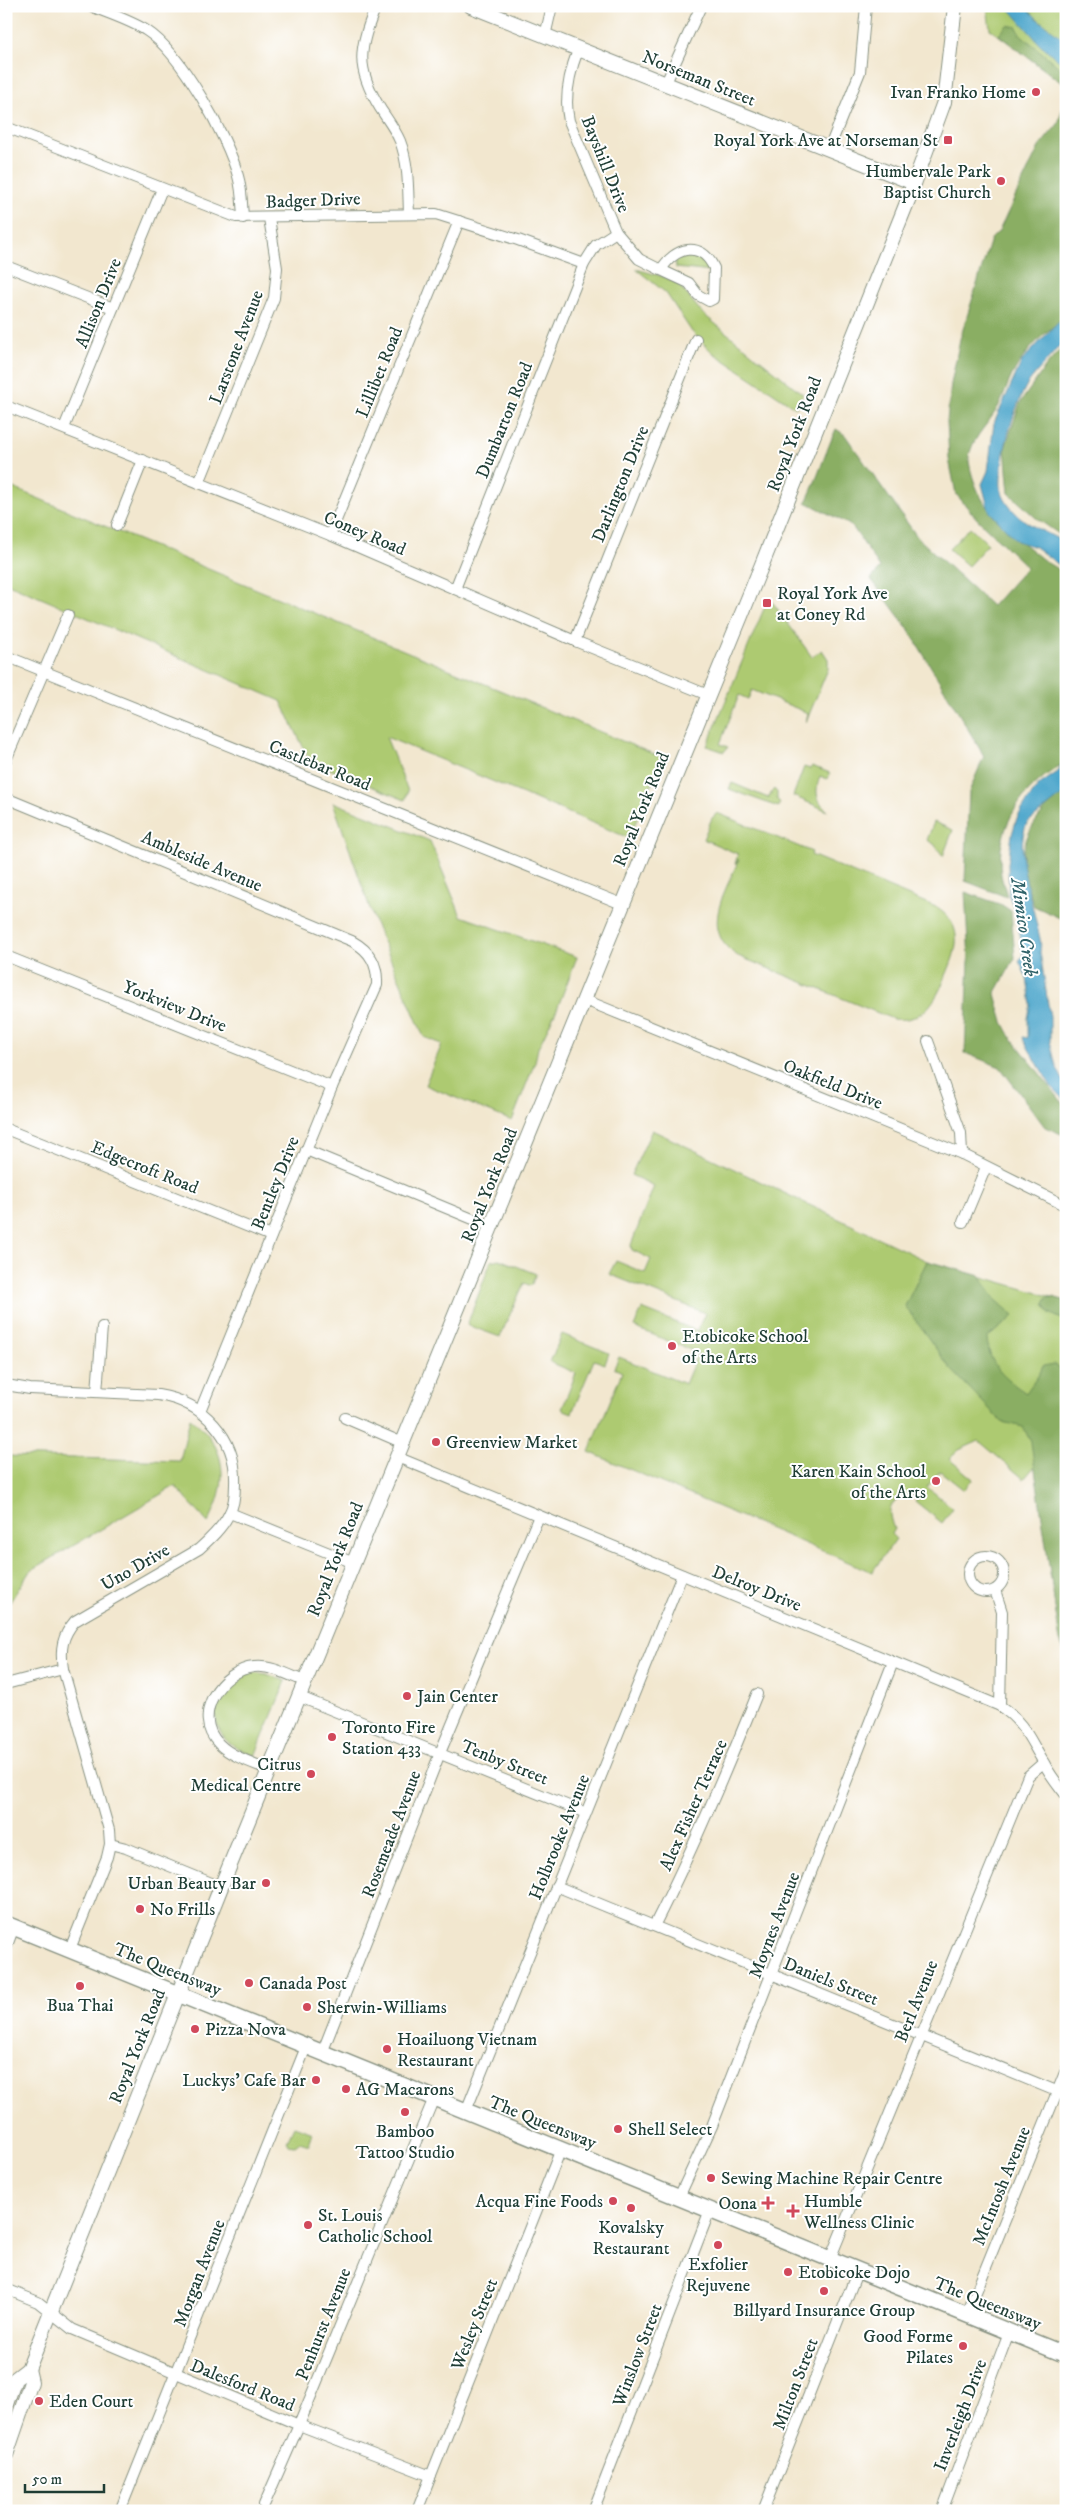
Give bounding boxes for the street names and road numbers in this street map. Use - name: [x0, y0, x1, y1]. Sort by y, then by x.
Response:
- street label: Norseman Street: [639, 46, 759, 112]
- street label: Bayshill Drive: [576, 113, 634, 216]
- street label: Badger Drive: [265, 188, 361, 214]
- street label: Allison Drive: [71, 255, 127, 352]
- street label: Larstone Avenue: [205, 287, 269, 408]
- street label: Lillibet Road: [352, 324, 408, 421]
- street label: Dumbarton Road: [472, 359, 538, 482]
- street label: Royal York Road: [763, 374, 827, 495]
- street label: Darlington Drive: [588, 423, 654, 546]
- street label: Coney Road: [320, 507, 409, 561]
- street label: Castlebar Road: [265, 735, 374, 796]
- street label: Royal York Road: [609, 749, 675, 870]
- street label: Ambleside Avenue: [138, 827, 265, 897]
- street label: Yorkview Drive: [120, 976, 230, 1038]
- street label: Oakfield Drive: [780, 1055, 886, 1115]
- street label: Royal York Road: [457, 1125, 523, 1246]
- street label: Bentley Drive: [247, 1133, 305, 1233]
- street label: Edgecroft Road: [88, 1136, 201, 1199]
- street label: Royal York Road: [303, 1499, 369, 1620]
- street label: Uno Drive: [97, 1539, 174, 1596]
- street label: Delroy Drive: [709, 1561, 804, 1617]
- street label: Tenby Street: [458, 1735, 552, 1790]
- street label: Alex Fisher Terrace: [655, 1736, 733, 1875]
- street label: Rosemeade Avenue: [357, 1767, 426, 1901]
- street label: Holbrooke Avenue: [525, 1771, 595, 1903]
- street label: Moynes Avenue: [745, 1869, 805, 1982]
- street label: The Queensway: [111, 1938, 225, 2002]
- street label: Daniels Street: [780, 1953, 882, 2011]
- street label: Berl Avenue: [891, 1957, 943, 2046]
- street label: Royal York Road: [105, 1986, 171, 2107]
- street label: The Queensway: [486, 2091, 600, 2155]
- street label: McIntosh Avenue: [968, 2124, 1036, 2249]
- street label: Morgan Avenue: [169, 2217, 230, 2330]
- street label: Penhurst Avenue: [291, 2265, 356, 2384]
- street label: The Queensway: [931, 2272, 1045, 2336]
- street label: Wesley Street: [446, 2275, 503, 2374]
- street label: Winslow Street: [608, 2301, 668, 2411]
- street label: Milton Street: [768, 2335, 824, 2433]
- street label: Dalesford Road: [187, 2355, 298, 2417]
- street label: Inverleigh Drive: [929, 2356, 992, 2474]

